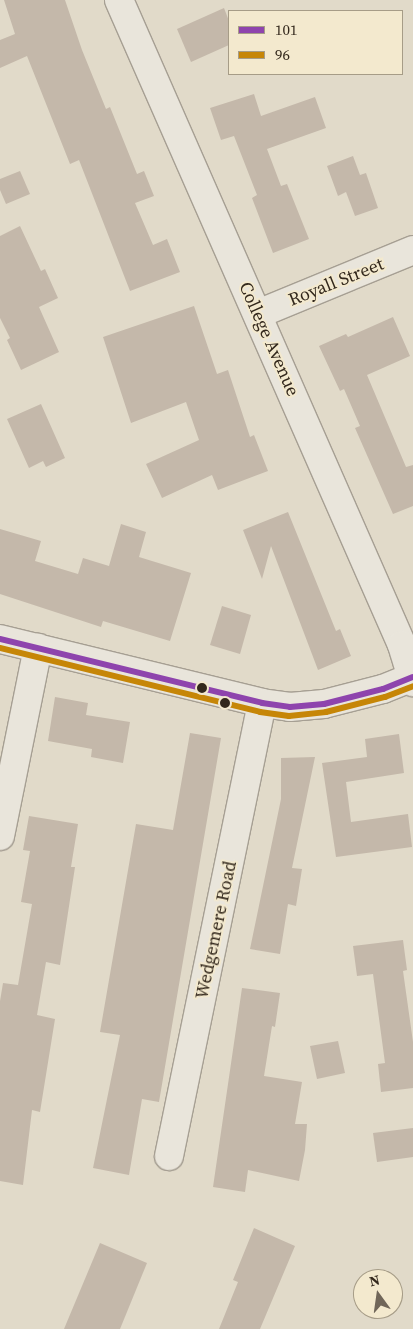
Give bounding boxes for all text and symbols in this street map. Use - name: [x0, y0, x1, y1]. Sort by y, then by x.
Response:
- legend: [228, 10, 403, 75]
- text: 101: [275, 19, 298, 40]
- text: 96: [275, 44, 290, 65]
- street label: Royall Street: [285, 253, 387, 311]
- street label: College Avenue: [234, 279, 304, 399]
- unlabelled marker: [197, 683, 207, 693]
- unlabelled marker: [220, 698, 230, 708]
- street label: Wedgemere Road: [191, 859, 241, 1001]
- north arrow: [353, 1269, 403, 1319]
- text: N: [367, 1269, 382, 1291]

